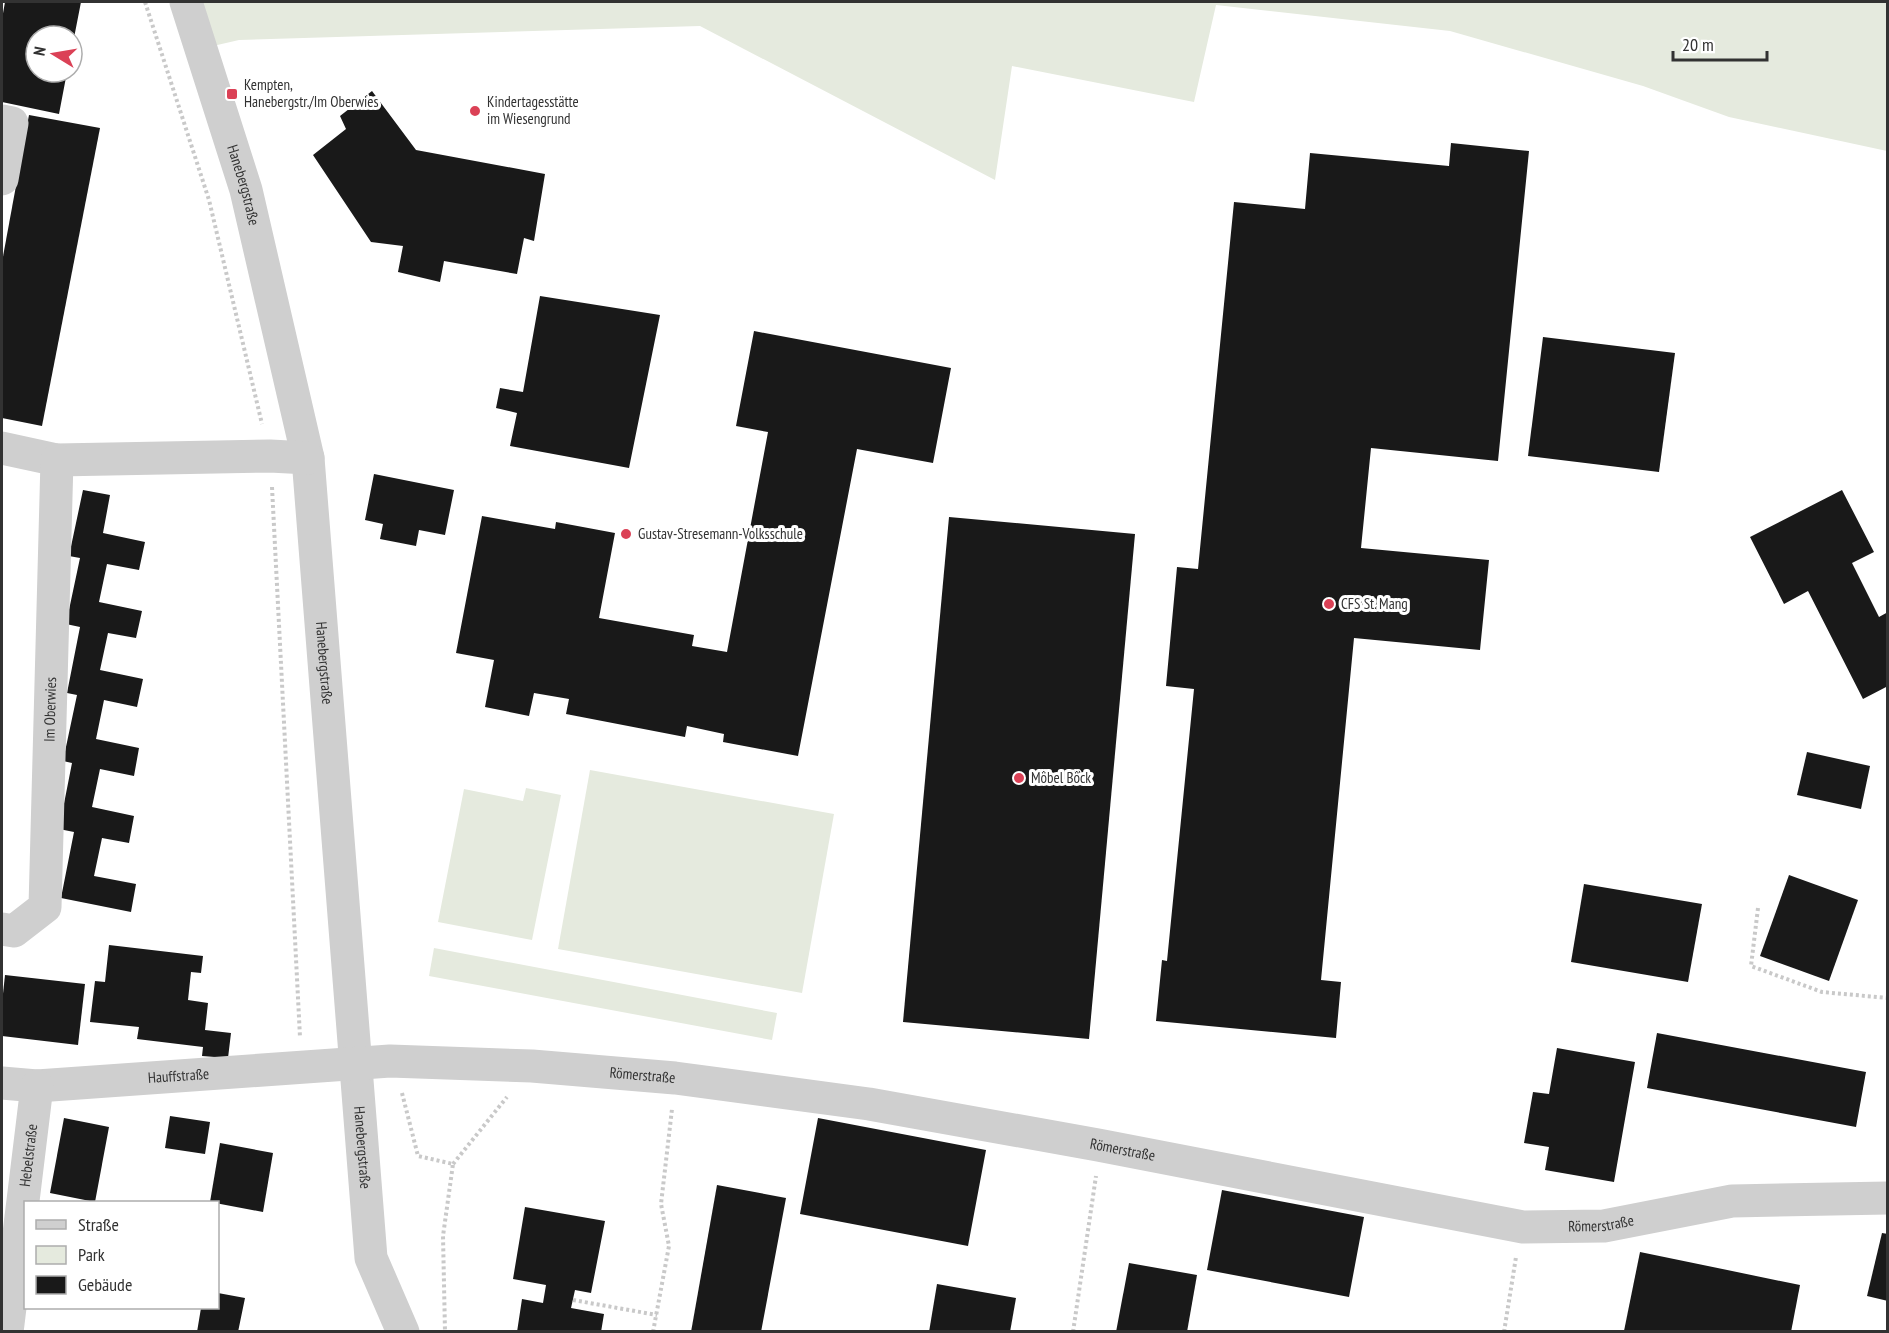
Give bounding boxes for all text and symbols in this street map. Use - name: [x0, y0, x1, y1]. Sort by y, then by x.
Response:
- north arrow: [24, 24, 84, 84]
- scale bar: [1673, 24, 1768, 62]
- text: 20 m: [1682, 33, 1714, 56]
- text: N: [29, 45, 50, 57]
- place label: Kempten, Hanebergstr./Im Oberwies: [244, 75, 379, 111]
- marker: Kempten, Hanebergstr./Im Oberwies: [225, 87, 239, 101]
- place label: Kindertagesstätte im Wiesengrund: [487, 92, 579, 128]
- marker: Kindertagesstätte im Wiesengrund: [468, 104, 482, 118]
- street label: Hanebergstraße: [223, 142, 264, 227]
- place label: Gustav-Stresemann-Volksschule: [638, 524, 803, 543]
- marker: Gustav-Stresemann-Volksschule: [619, 527, 633, 541]
- place label: CFS St. Mang: [1341, 594, 1408, 613]
- marker: CFS St. Mang: [1322, 597, 1336, 611]
- street label: Hanebergstraße: [312, 621, 337, 705]
- street label: Im Oberwies: [39, 677, 60, 742]
- place label: Möbel Böck: [1031, 768, 1091, 787]
- marker: Möbel Böck: [1012, 771, 1026, 785]
- street label: Römerstraße: [609, 1063, 676, 1087]
- street label: Hauffstraße: [147, 1064, 210, 1087]
- street label: Hanebergstraße: [350, 1105, 376, 1190]
- street label: Hebelstraße: [15, 1123, 41, 1188]
- street label: Römerstraße: [1089, 1134, 1157, 1165]
- legend: [24, 1201, 219, 1309]
- street label: Römerstraße: [1568, 1210, 1635, 1235]
- text: Straße: [78, 1213, 119, 1236]
- text: Park: [78, 1243, 105, 1266]
- text: Gebäude: [78, 1273, 132, 1296]

